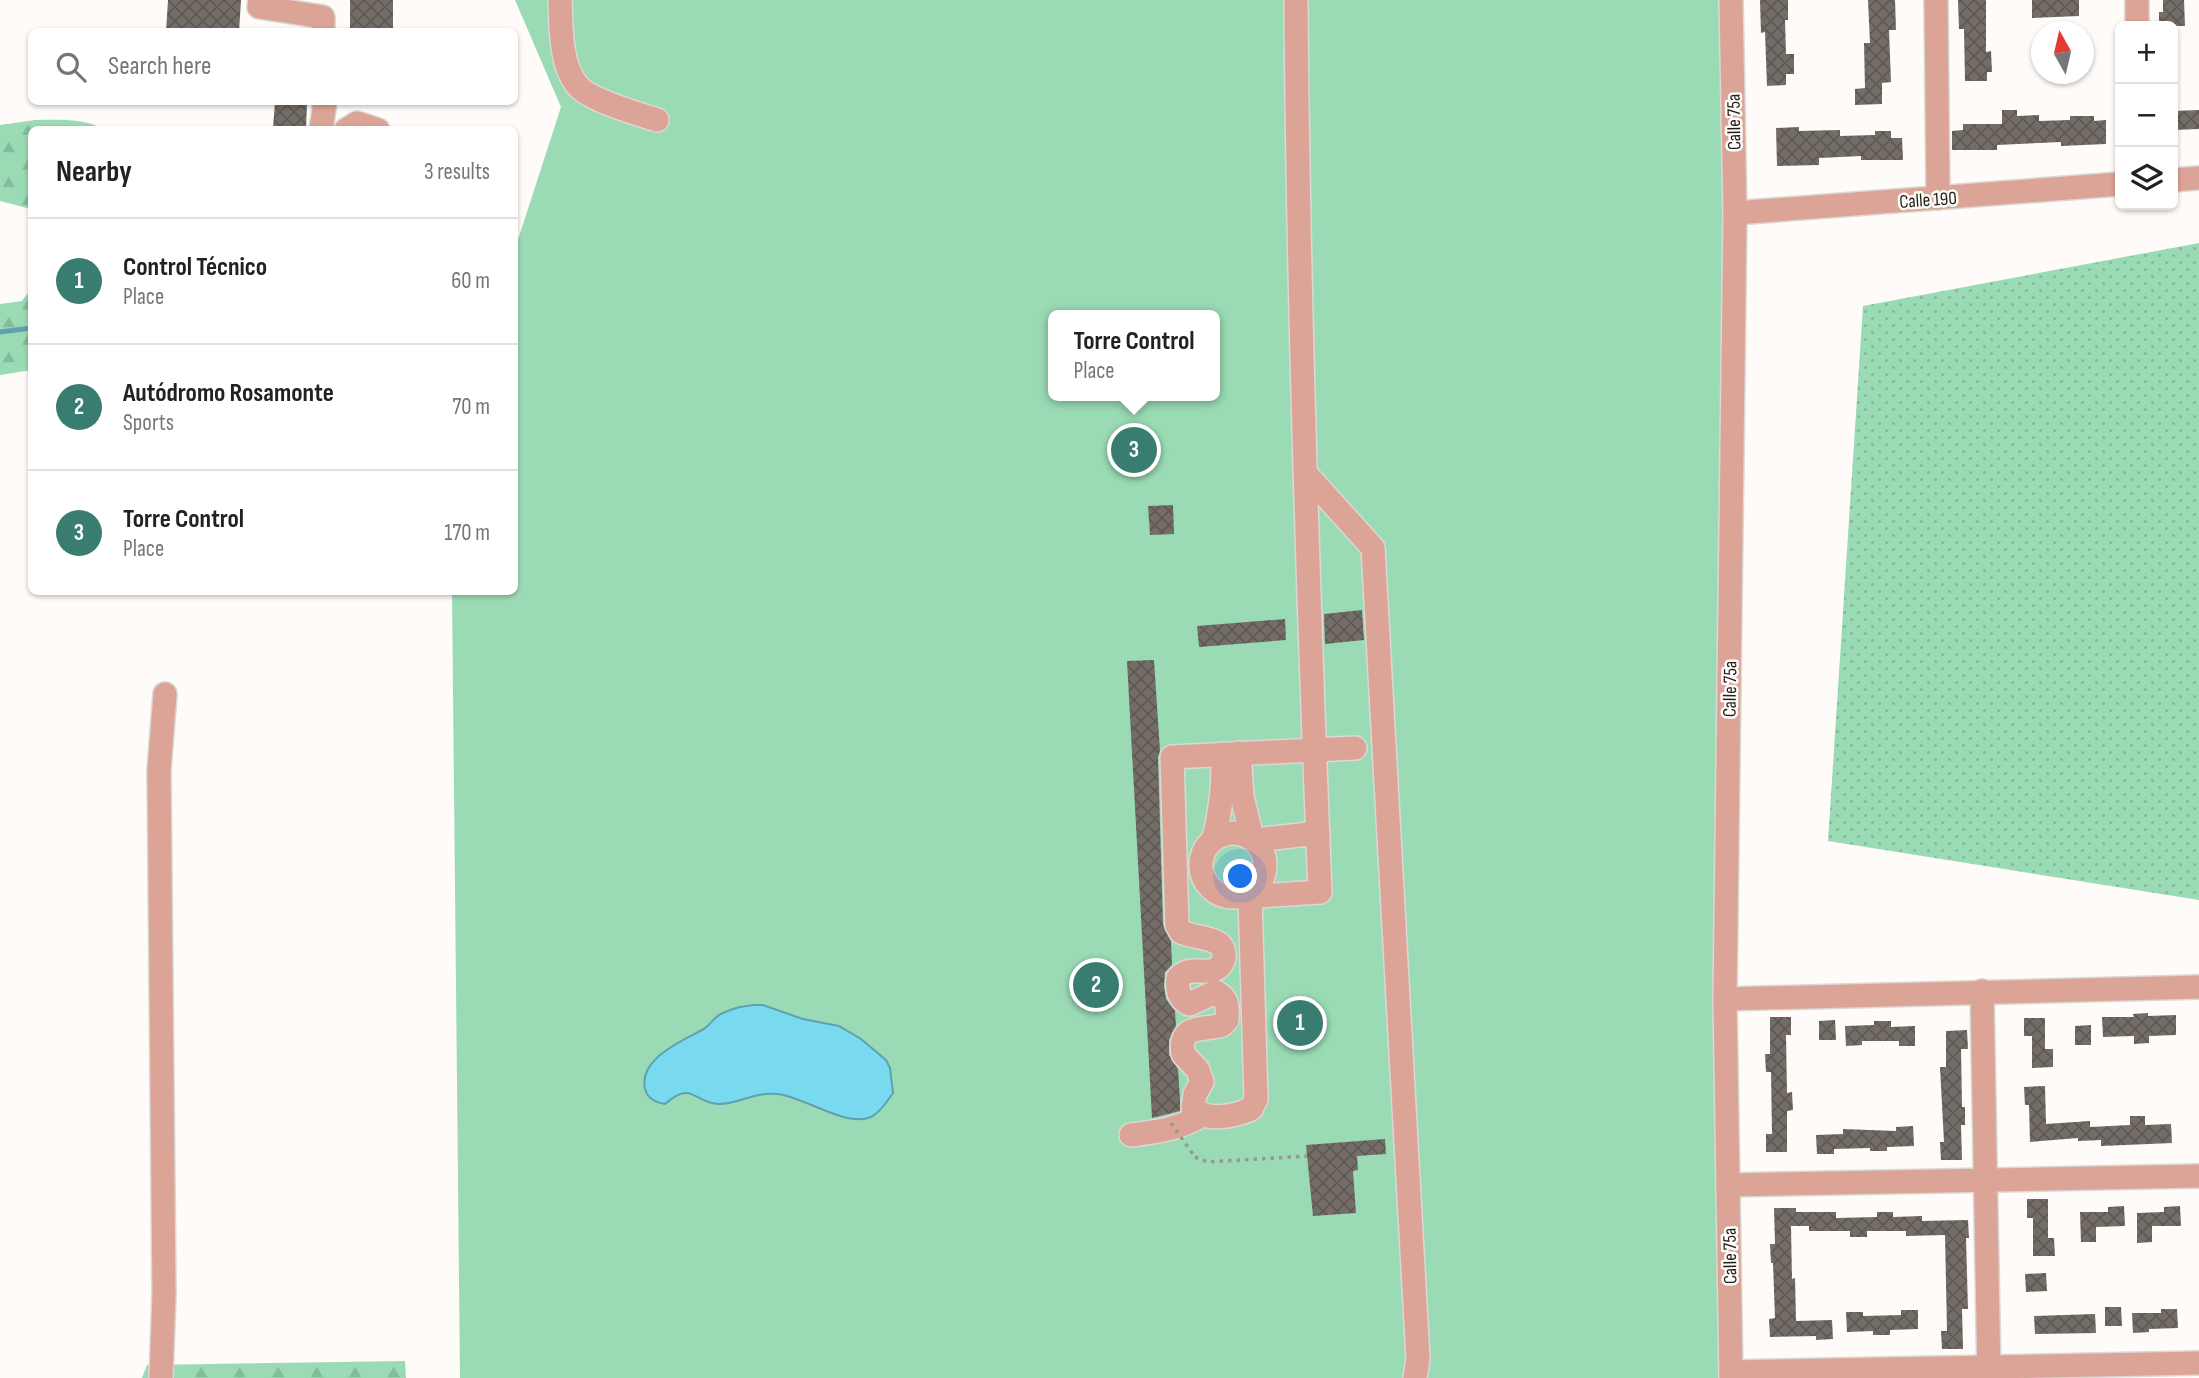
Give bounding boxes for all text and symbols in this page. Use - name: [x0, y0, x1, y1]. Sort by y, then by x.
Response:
- north arrow: [2031, 21, 2094, 84]
- map controls: [2115, 21, 2178, 210]
- button: +: [2115, 21, 2178, 84]
- search box: [28, 28, 518, 105]
- icon: search: [52, 48, 90, 86]
- text: Search here: [108, 51, 211, 82]
- button: −: [2115, 84, 2178, 147]
- street label: Calle 75a: [1723, 94, 1746, 150]
- button: layers: [2115, 147, 2178, 210]
- text: Nearby: [56, 154, 132, 190]
- text: 3 results: [424, 158, 490, 186]
- street label: Calle 190: [1899, 187, 1958, 214]
- text: Control Técnico: [123, 252, 267, 283]
- text: 1: [74, 267, 84, 295]
- text: 60 m: [451, 267, 490, 295]
- text: Place: [123, 283, 164, 311]
- popup: [1048, 310, 1220, 401]
- text: Torre Control: [1073, 326, 1195, 357]
- text: Place: [1073, 357, 1115, 385]
- text: Autódromo Rosamonte: [123, 378, 334, 409]
- text: 2: [74, 393, 84, 421]
- text: 70 m: [452, 393, 490, 421]
- text: Sports: [123, 409, 174, 437]
- pin: 3: [1111, 424, 1157, 476]
- text: Torre Control: [123, 504, 244, 535]
- text: 3: [74, 519, 84, 547]
- text: 170 m: [444, 519, 490, 547]
- text: Place: [123, 535, 164, 563]
- street label: Calle 75a: [1719, 661, 1742, 717]
- your location: [1223, 859, 1257, 893]
- pin: 2: [1073, 959, 1119, 1011]
- pin: 1: [1277, 997, 1323, 1049]
- street label: Calle 75a: [1719, 1228, 1742, 1284]

